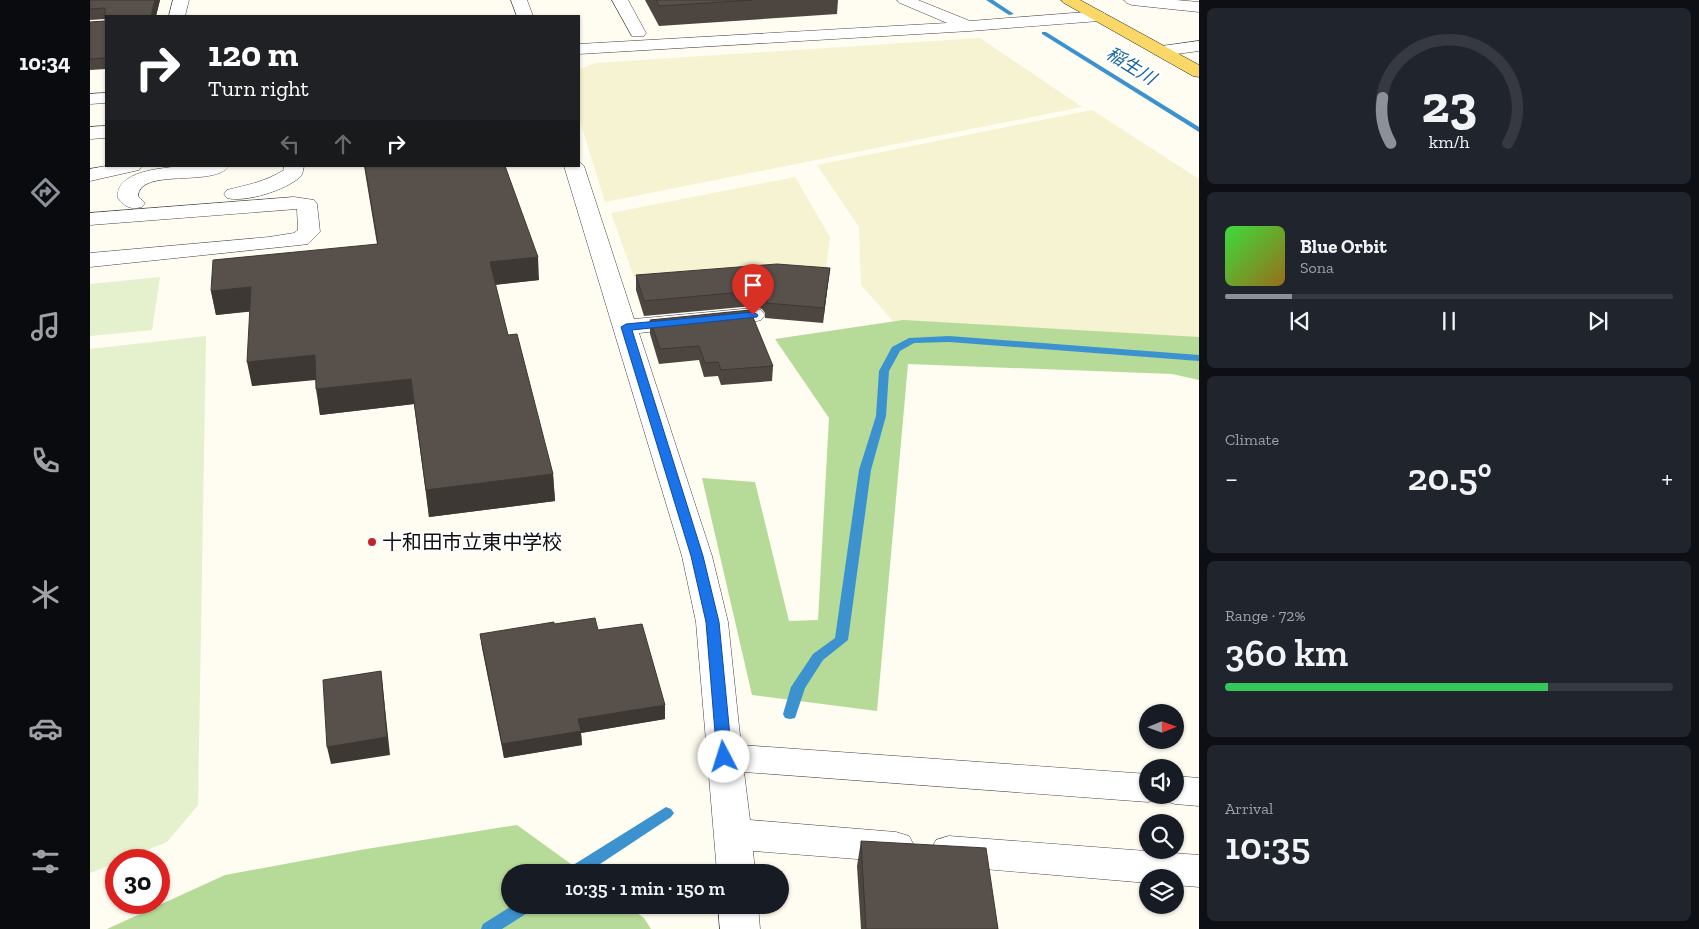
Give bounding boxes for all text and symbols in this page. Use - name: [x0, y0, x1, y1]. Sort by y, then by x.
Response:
- text: 120 m: [208, 33, 298, 75]
- icon: right: [125, 35, 190, 100]
- water label: 稲生川: [1102, 42, 1161, 91]
- text: 10:34: [19, 49, 71, 76]
- text: 23: [1421, 73, 1477, 135]
- text: Turn right: [208, 75, 309, 102]
- icon: left: [276, 130, 304, 158]
- icon: ahead: [329, 130, 357, 158]
- icon: right: [382, 130, 410, 158]
- text: km/h: [1429, 131, 1469, 153]
- icon: directions: [28, 175, 63, 210]
- text: Blue Orbit: [1300, 235, 1387, 258]
- text: Sona: [1300, 258, 1334, 277]
- pin: [732, 264, 774, 315]
- icon: arrive: [739, 271, 767, 299]
- icon: previous: [1286, 307, 1314, 335]
- icon: pause: [1435, 307, 1463, 335]
- icon: next: [1584, 307, 1612, 335]
- icon: music: [28, 309, 63, 344]
- text: Climate: [1225, 430, 1279, 449]
- icon: phone: [28, 443, 63, 478]
- text: 20.5°: [1407, 454, 1492, 500]
- text: −: [1225, 462, 1238, 495]
- text: +: [1661, 462, 1673, 495]
- place label: 十和田市立東中学校: [382, 530, 562, 554]
- marker: 十和田市立東中学校: [366, 536, 378, 548]
- icon: climate: [28, 577, 63, 612]
- text: Range · 72%: [1225, 606, 1306, 625]
- text: 360 km: [1225, 630, 1348, 676]
- north arrow: [1139, 704, 1184, 749]
- map controls: [1139, 704, 1184, 914]
- icon: car: [28, 711, 63, 746]
- position arrow: [697, 730, 749, 782]
- button: sound: [1139, 759, 1184, 804]
- text: Arrival: [1225, 799, 1273, 818]
- button: search: [1139, 814, 1184, 859]
- text: 10:35: [1225, 823, 1310, 869]
- icon: filters: [28, 844, 63, 879]
- speed limit sign: 30: [105, 849, 170, 914]
- button: layers: [1139, 869, 1184, 914]
- text: 10:35 · 1 min · 150 m: [565, 877, 725, 900]

